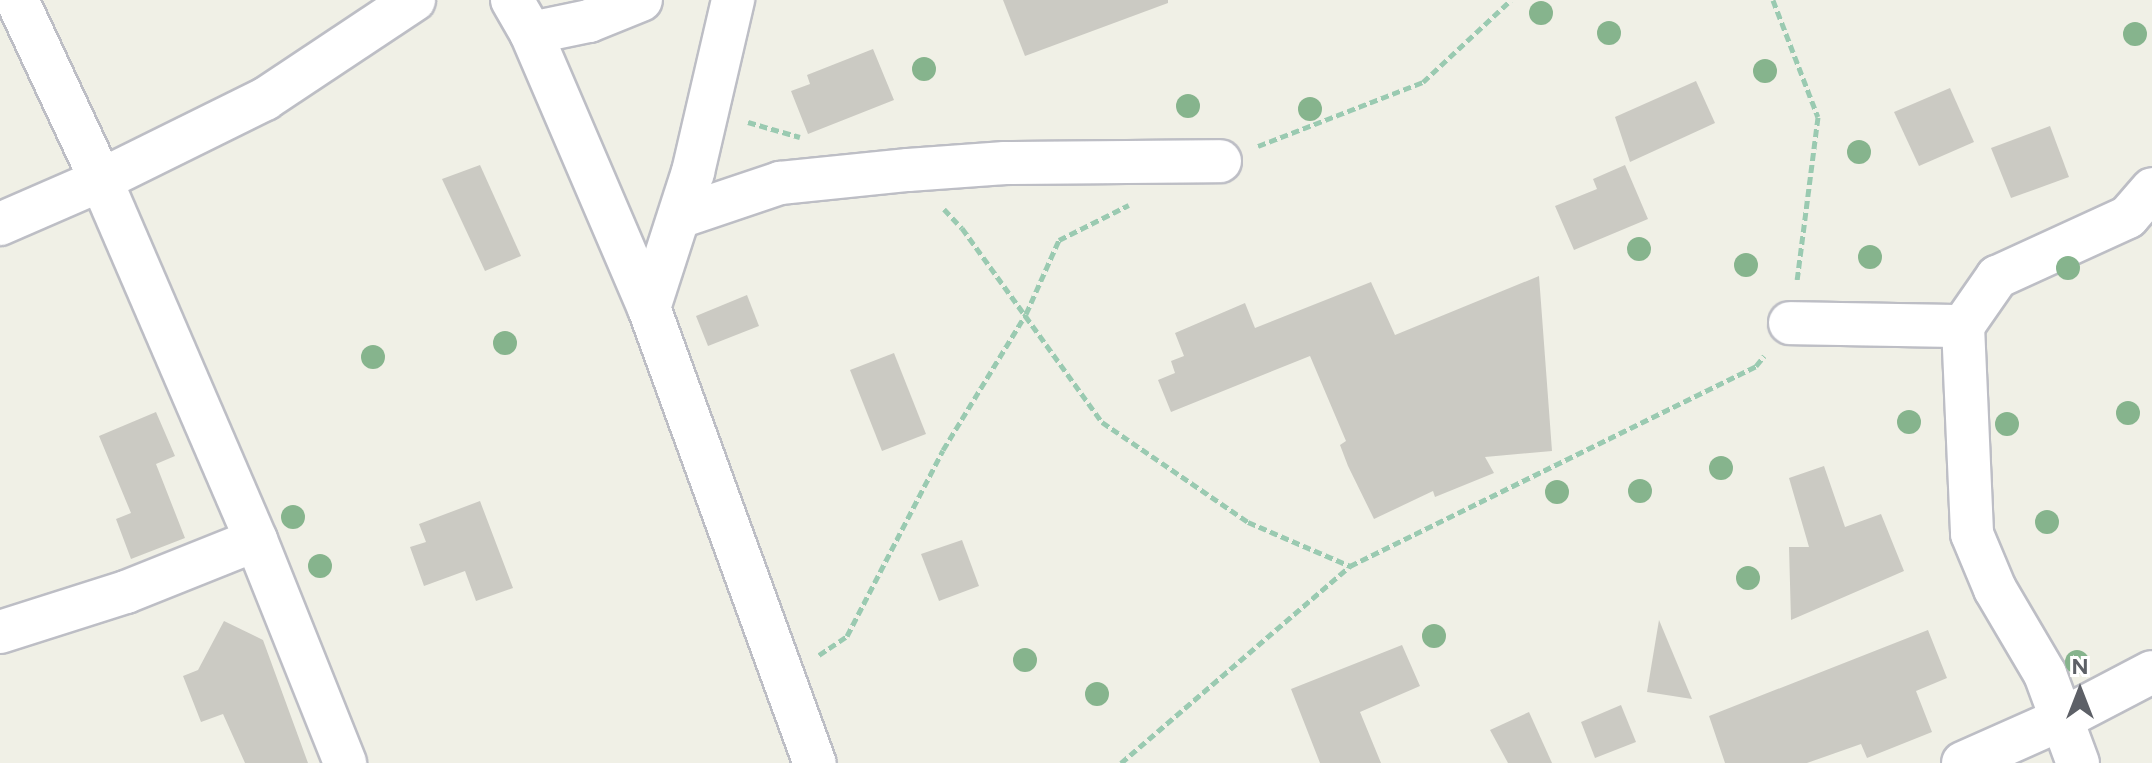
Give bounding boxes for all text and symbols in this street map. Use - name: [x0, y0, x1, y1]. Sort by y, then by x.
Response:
- north arrow: [2040, 651, 2120, 731]
- text: N: [2071, 653, 2089, 680]

